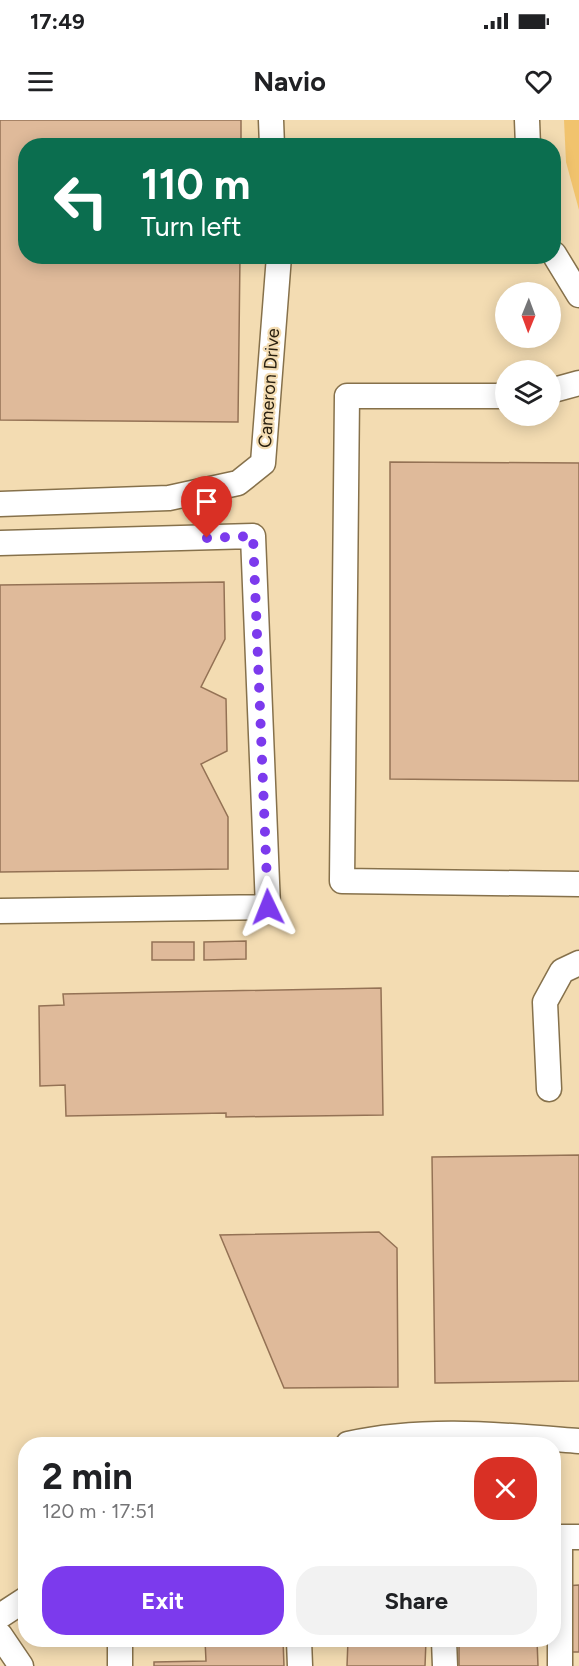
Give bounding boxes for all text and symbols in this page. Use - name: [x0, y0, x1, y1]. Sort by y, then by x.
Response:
- text: 17:49: [30, 8, 85, 35]
- icon: menu: [24, 65, 57, 98]
- text: Navio: [253, 65, 326, 98]
- icon: heart: [522, 65, 555, 98]
- text: 110 m: [141, 159, 250, 210]
- icon: left: [42, 162, 120, 240]
- text: Turn left: [141, 210, 241, 243]
- north arrow: [495, 282, 561, 348]
- map controls: [495, 282, 561, 426]
- street label: Cameron Drive: [254, 327, 284, 449]
- button: layers: [495, 360, 561, 426]
- pin: [181, 476, 232, 538]
- icon: arrive: [190, 485, 223, 518]
- position arrow: [236, 875, 300, 939]
- text: 2 min: [42, 1455, 133, 1498]
- button: close: [474, 1457, 537, 1520]
- text: 120 m · 17:51: [42, 1499, 155, 1523]
- button: Exit: [42, 1566, 284, 1635]
- button: Share: [296, 1566, 537, 1635]

